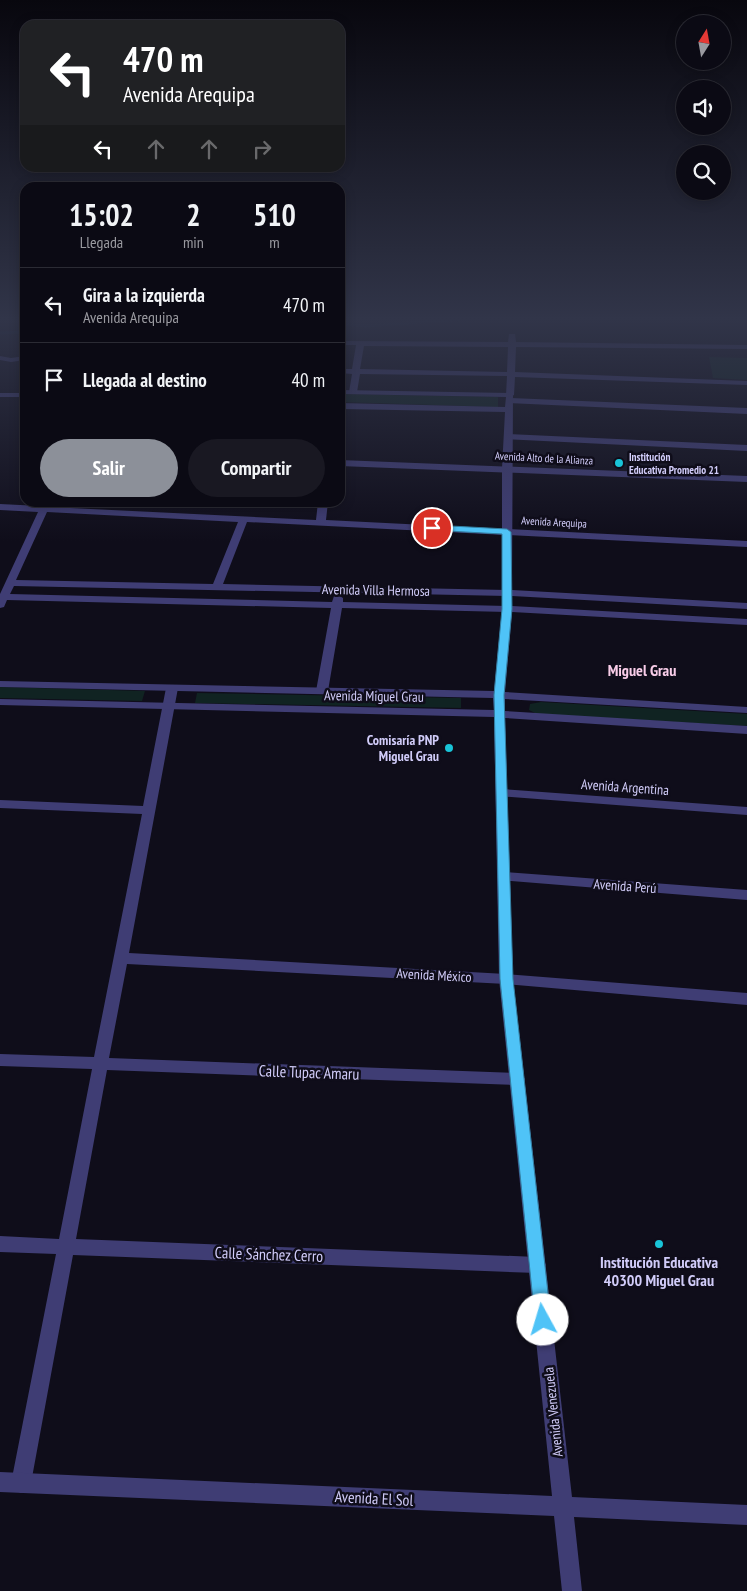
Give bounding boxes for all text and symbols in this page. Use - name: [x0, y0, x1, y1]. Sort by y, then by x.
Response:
- north arrow: [676, 15, 731, 70]
- map controls: [676, 15, 731, 200]
- text: 470 m: [123, 36, 204, 82]
- icon: left: [40, 40, 105, 105]
- text: Avenida Arequipa: [123, 80, 255, 108]
- button: sound: [676, 80, 731, 135]
- icon: left: [89, 135, 117, 163]
- icon: ahead: [142, 135, 170, 163]
- icon: ahead: [195, 135, 223, 163]
- icon: right: [248, 135, 276, 163]
- button: search: [676, 145, 731, 200]
- text: 15:02: [69, 195, 134, 234]
- text: 2: [186, 195, 201, 234]
- text: 510: [253, 195, 296, 234]
- text: Llegada: [80, 232, 123, 252]
- text: min: [183, 232, 204, 252]
- text: m: [269, 232, 280, 252]
- text: Gira a la izquierda: [83, 283, 205, 307]
- icon: left: [40, 291, 68, 319]
- text: 470 m: [283, 293, 325, 317]
- text: Avenida Arequipa: [83, 307, 179, 327]
- icon: arrive: [40, 366, 68, 394]
- text: Llegada al destino: [83, 368, 207, 392]
- text: 40 m: [292, 368, 325, 392]
- button: Salir: [40, 439, 178, 497]
- button: Compartir: [188, 439, 325, 497]
- street label: Avenida Alto de la Alianza: [495, 448, 593, 468]
- place label: Institución Educativa Promedio 21: [629, 450, 719, 477]
- marker: Institución Educativa Promedio 21: [613, 457, 625, 469]
- pin: [411, 507, 453, 549]
- street label: Avenida Arequipa: [521, 513, 587, 531]
- icon: arrive: [418, 514, 446, 542]
- street label: Avenida Villa Hermosa: [322, 580, 430, 600]
- district label: Miguel Grau: [608, 660, 676, 680]
- street label: Avenida Miguel Grau: [324, 686, 424, 706]
- place label: Comisaría PNP Miguel Grau: [367, 731, 439, 765]
- marker: Comisaría PNP Miguel Grau: [443, 742, 455, 754]
- street label: Avenida Argentina: [581, 775, 669, 799]
- street label: Avenida Perú: [593, 875, 657, 897]
- street label: Avenida México: [396, 964, 472, 986]
- street label: Calle Tupac Amaru: [258, 1060, 360, 1084]
- marker: Institución Educativa 40300 Miguel Grau: [653, 1238, 665, 1250]
- street label: Calle Sánchez Cerro: [214, 1242, 324, 1266]
- place label: Institución Educativa 40300 Miguel Grau: [600, 1252, 718, 1290]
- position arrow: [516, 1293, 568, 1345]
- street label: Avenida Venezuela: [539, 1366, 567, 1458]
- street label: Avenida El Sol: [334, 1486, 414, 1510]

